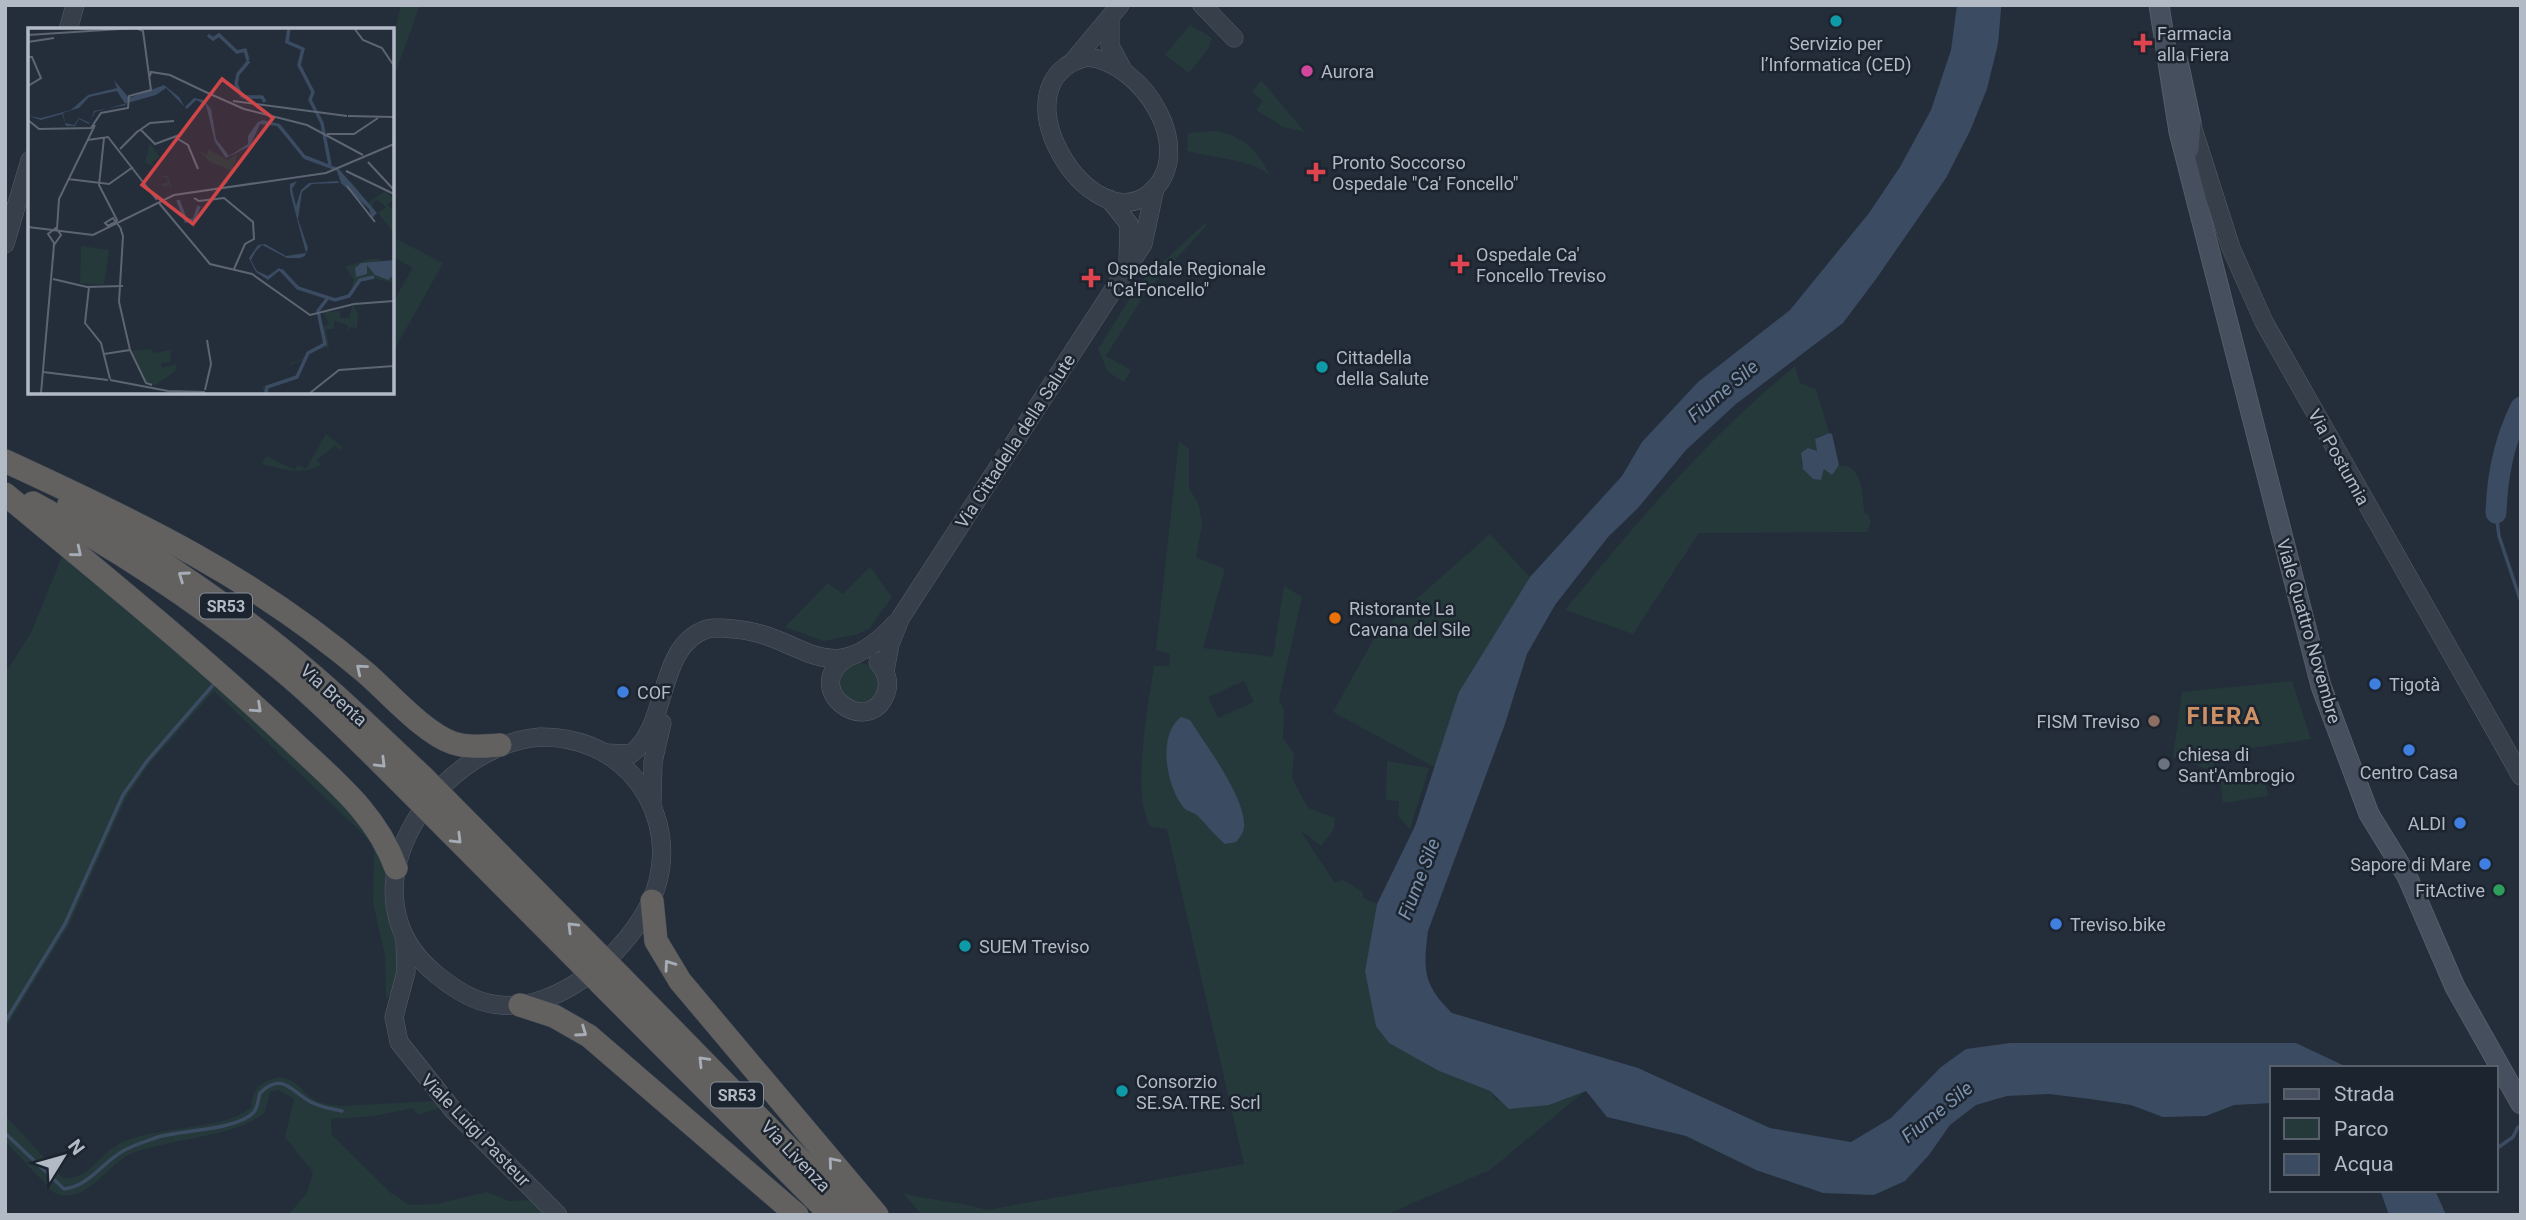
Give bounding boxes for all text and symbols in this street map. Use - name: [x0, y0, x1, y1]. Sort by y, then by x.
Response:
- marker: Servizio per l’Informatica (CED): [1828, 13, 1844, 29]
- place label: Farmacia alla Fiera: [2157, 23, 2232, 65]
- inset map: [28, 28, 394, 394]
- place label: Servizio per l’Informatica (CED): [1760, 33, 1912, 76]
- marker: Farmacia alla Fiera: [2135, 35, 2151, 51]
- place label: Aurora: [1321, 61, 1374, 82]
- marker: Aurora: [1299, 63, 1315, 79]
- place label: Pronto Soccorso Ospedale "Ca' Foncello": [1332, 152, 1518, 194]
- marker: Pronto Soccorso Ospedale "Ca' Foncello": [1306, 162, 1326, 182]
- place label: Ospedale Ca' Foncello Treviso: [1476, 244, 1606, 286]
- marker: Ospedale Ca' Foncello Treviso: [1450, 254, 1470, 274]
- place label: Ospedale Regionale "Ca'Foncello": [1107, 258, 1266, 300]
- marker: Ospedale Regionale "Ca'Foncello": [1081, 268, 1101, 288]
- place label: Cittadella della Salute: [1336, 347, 1429, 389]
- street label: Via Cittadella della Salute: [951, 350, 1079, 532]
- water label: Fiume Sile: [1683, 355, 1763, 427]
- marker: Cittadella della Salute: [1314, 359, 1330, 375]
- street label: Via Postumia: [2304, 405, 2374, 509]
- street label: Viale Quattro Novembre: [2273, 536, 2345, 726]
- one-way arrow: [70, 544, 82, 557]
- one-way arrow: [178, 571, 191, 584]
- road number: SR53: [200, 594, 252, 618]
- place label: Ristorante La Cavana del Sile: [1349, 598, 1470, 640]
- marker: Ristorante La Cavana del Sile: [1327, 610, 1343, 626]
- street label: Via Brenta: [296, 660, 372, 730]
- one-way arrow: [356, 665, 369, 677]
- place label: Tigotà: [2389, 674, 2440, 695]
- marker: Tigotà: [2367, 676, 2383, 692]
- place label: COF: [637, 682, 671, 703]
- marker: COF: [615, 684, 631, 700]
- one-way arrow: [249, 699, 262, 712]
- district label: FIERA: [2186, 702, 2262, 730]
- place label: FISM Treviso: [2037, 711, 2140, 732]
- marker: FISM Treviso: [2146, 713, 2162, 729]
- marker: Centro Casa: [2401, 742, 2417, 758]
- place label: chiesa di Sant'Ambrogio: [2178, 744, 2295, 786]
- one-way arrow: [373, 755, 386, 768]
- marker: chiesa di Sant'Ambrogio: [2156, 756, 2172, 772]
- place label: Centro Casa: [2360, 762, 2458, 783]
- place label: ALDI: [2408, 813, 2446, 834]
- marker: ALDI: [2452, 815, 2468, 831]
- one-way arrow: [449, 831, 461, 843]
- water label: Fiume Sile: [1393, 835, 1445, 923]
- place label: Sapore di Mare: [2350, 854, 2471, 875]
- marker: Sapore di Mare: [2477, 856, 2493, 872]
- place label: FitActive: [2415, 880, 2485, 901]
- marker: FitActive: [2491, 882, 2507, 898]
- place label: Treviso.bike: [2070, 914, 2166, 935]
- marker: Treviso.bike: [2048, 916, 2064, 932]
- one-way arrow: [567, 923, 580, 936]
- place label: SUEM Treviso: [979, 936, 1090, 957]
- marker: SUEM Treviso: [957, 938, 973, 954]
- one-way arrow: [665, 960, 677, 973]
- one-way arrow: [574, 1024, 587, 1036]
- one-way arrow: [699, 1056, 712, 1069]
- legend: [2270, 1066, 2498, 1192]
- street label: Viale Luigi Pasteur: [417, 1069, 535, 1191]
- place label: Consorzio SE.SA.TRE. Scrl: [1136, 1071, 1261, 1113]
- water label: Fiume Sile: [1897, 1076, 1977, 1148]
- road number: SR53: [711, 1082, 763, 1107]
- text: Strada: [2334, 1082, 2395, 1106]
- marker: Consorzio SE.SA.TRE. Scrl: [1114, 1083, 1130, 1099]
- street label: Via Livenza: [757, 1116, 835, 1196]
- text: Parco: [2334, 1117, 2388, 1141]
- north arrow: [28, 1122, 98, 1192]
- text: N: [63, 1135, 89, 1159]
- text: Acqua: [2334, 1152, 2394, 1176]
- one-way arrow: [829, 1158, 841, 1171]

